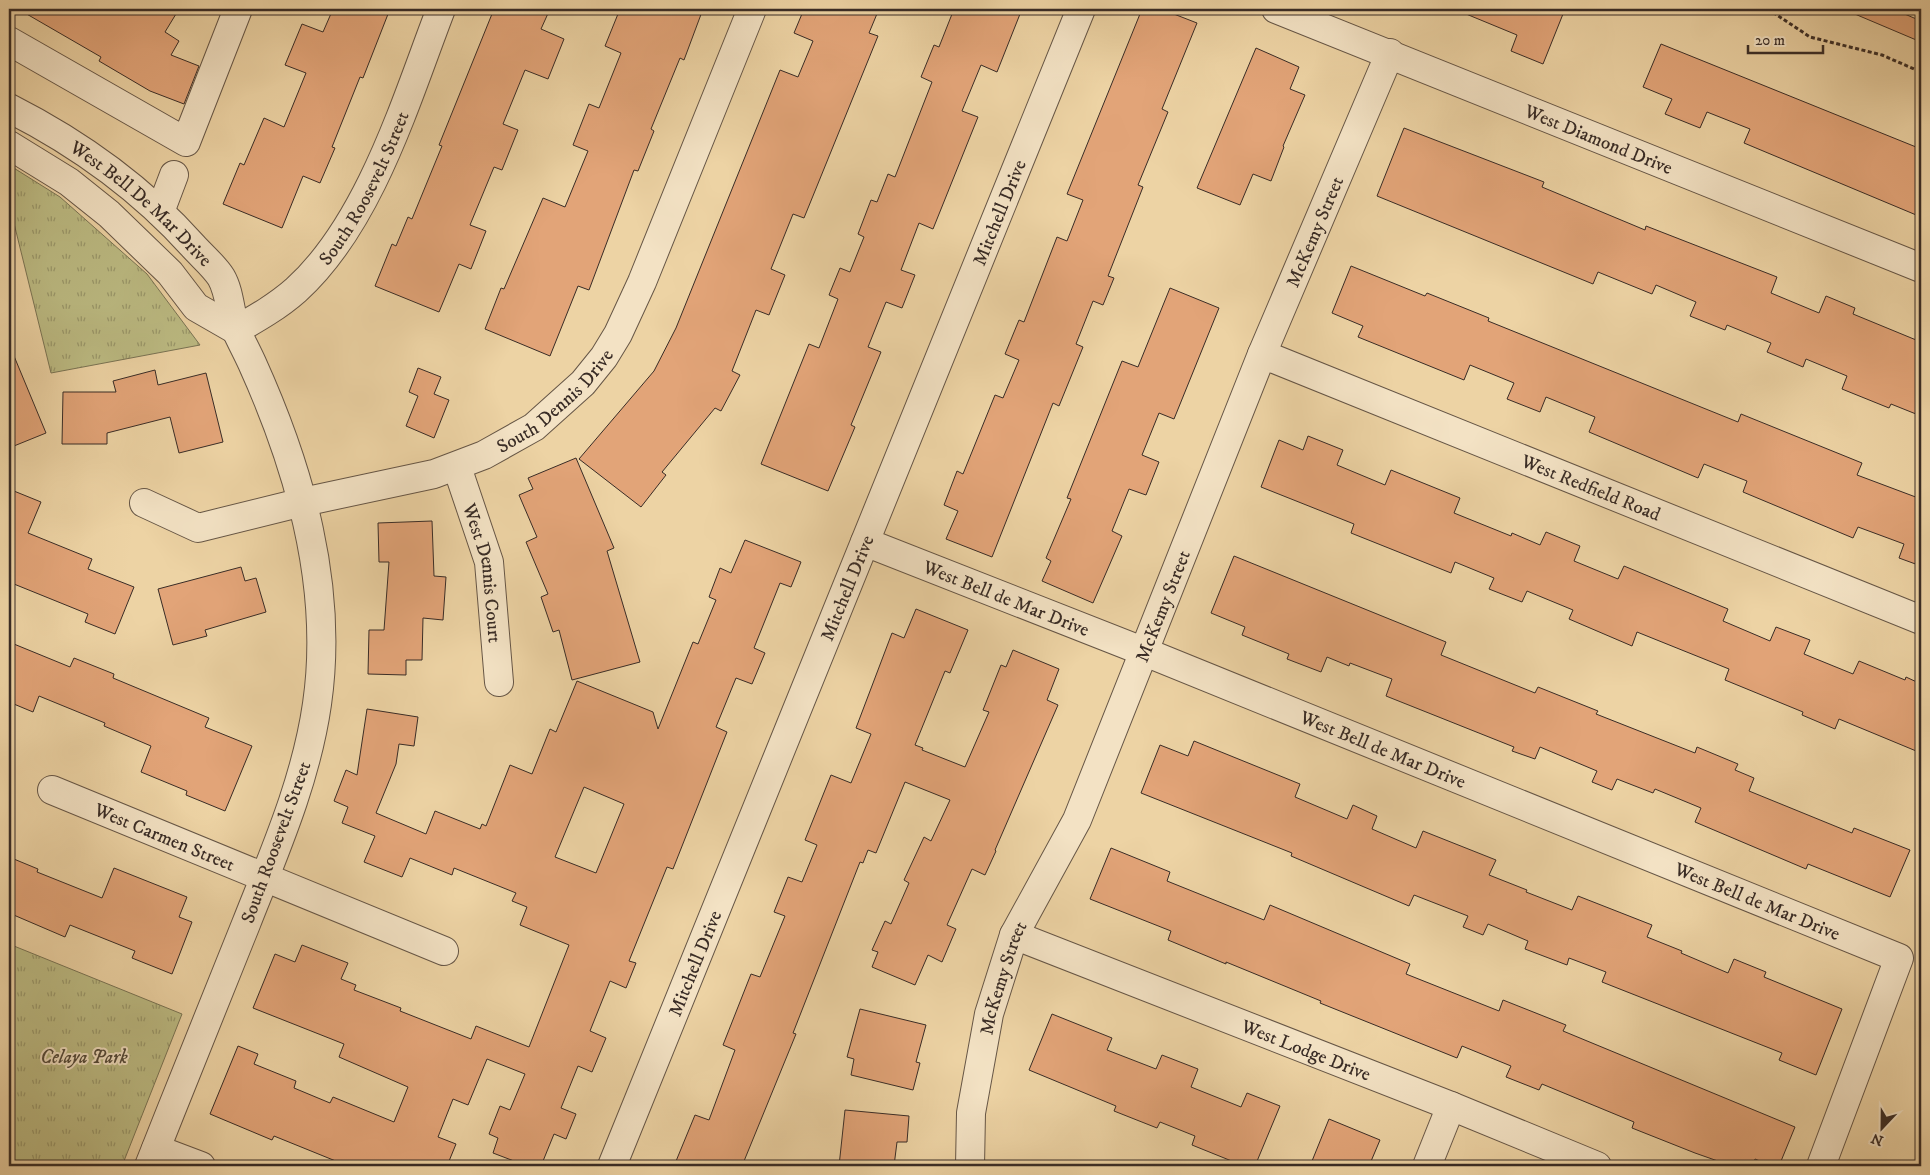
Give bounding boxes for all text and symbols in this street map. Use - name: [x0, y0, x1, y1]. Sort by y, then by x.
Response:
- scale bar: [1748, 22, 1822, 54]
- text: 20 m: [1755, 31, 1785, 50]
- street label: West Diamond Drive: [1520, 100, 1676, 180]
- street label: South Roosevelt Street: [314, 108, 415, 270]
- street label: West Bell De Mar Drive: [65, 135, 217, 272]
- street label: Mitchell Drive: [968, 157, 1032, 269]
- street label: McKemy Street: [1282, 173, 1349, 291]
- street label: South Dennis Drive: [493, 345, 619, 459]
- street label: West Redfield Road: [1517, 450, 1664, 527]
- street label: West Dennis Court: [457, 500, 506, 644]
- street label: Mitchell Drive: [816, 532, 880, 645]
- street label: McKemy Street: [1131, 547, 1196, 666]
- street label: West Bell de Mar Drive: [919, 556, 1092, 642]
- street label: West Bell de Mar Drive: [1296, 706, 1469, 794]
- street label: South Roosevelt Street: [236, 758, 316, 927]
- street label: West Carmen Street: [90, 798, 238, 877]
- street label: West Bell de Mar Drive: [1670, 858, 1843, 946]
- street label: Mitchell Drive: [664, 907, 727, 1020]
- street label: McKemy Street: [975, 917, 1032, 1037]
- street label: West Lodge Drive: [1237, 1015, 1374, 1087]
- park label: Celaya Park: [40, 1046, 128, 1069]
- north arrow: [1858, 1102, 1908, 1152]
- text: N: [1868, 1128, 1886, 1150]

